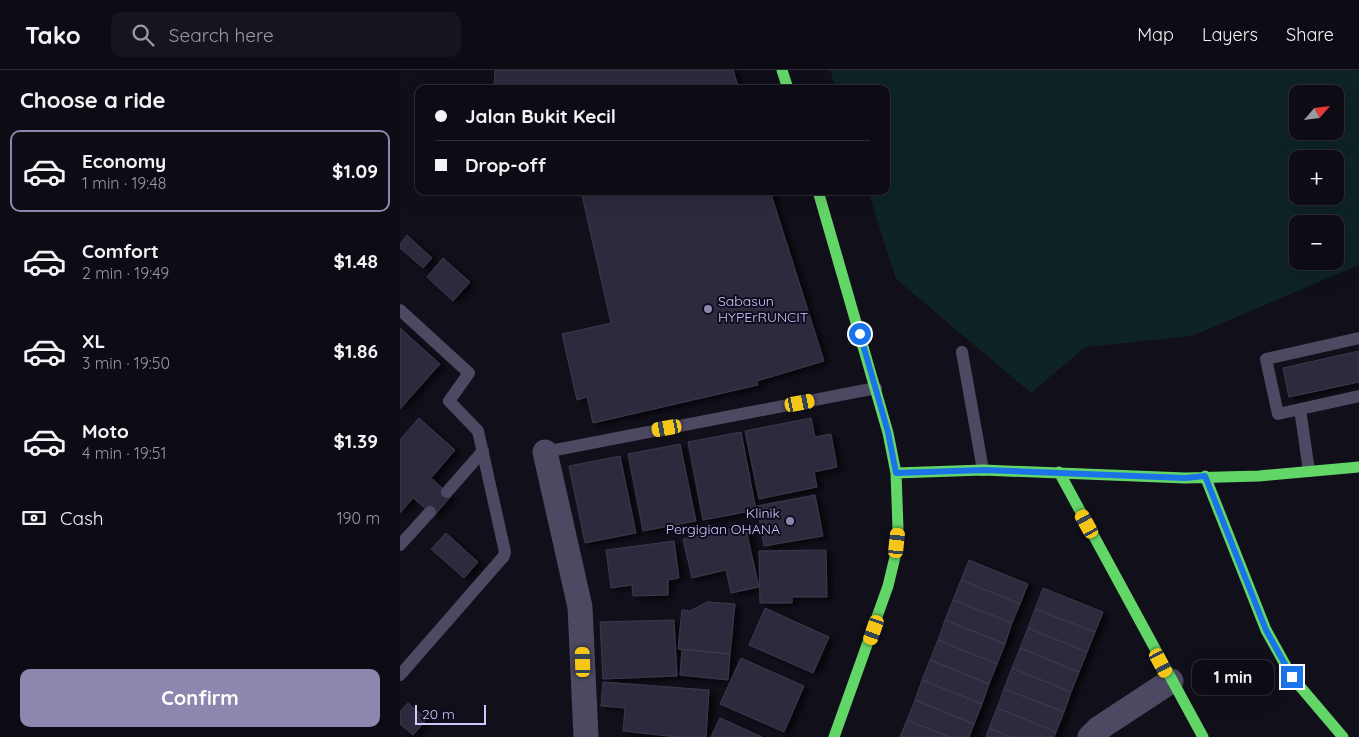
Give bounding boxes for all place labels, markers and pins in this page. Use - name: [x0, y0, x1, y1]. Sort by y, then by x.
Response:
- place label: Sabasun HYPErRUNCIT: [718, 292, 808, 326]
- marker: Sabasun HYPErRUNCIT: [702, 303, 714, 315]
- place label: Klinik Pergigian OHANA: [666, 504, 780, 538]
- marker: Klinik Pergigian OHANA: [784, 515, 796, 527]

